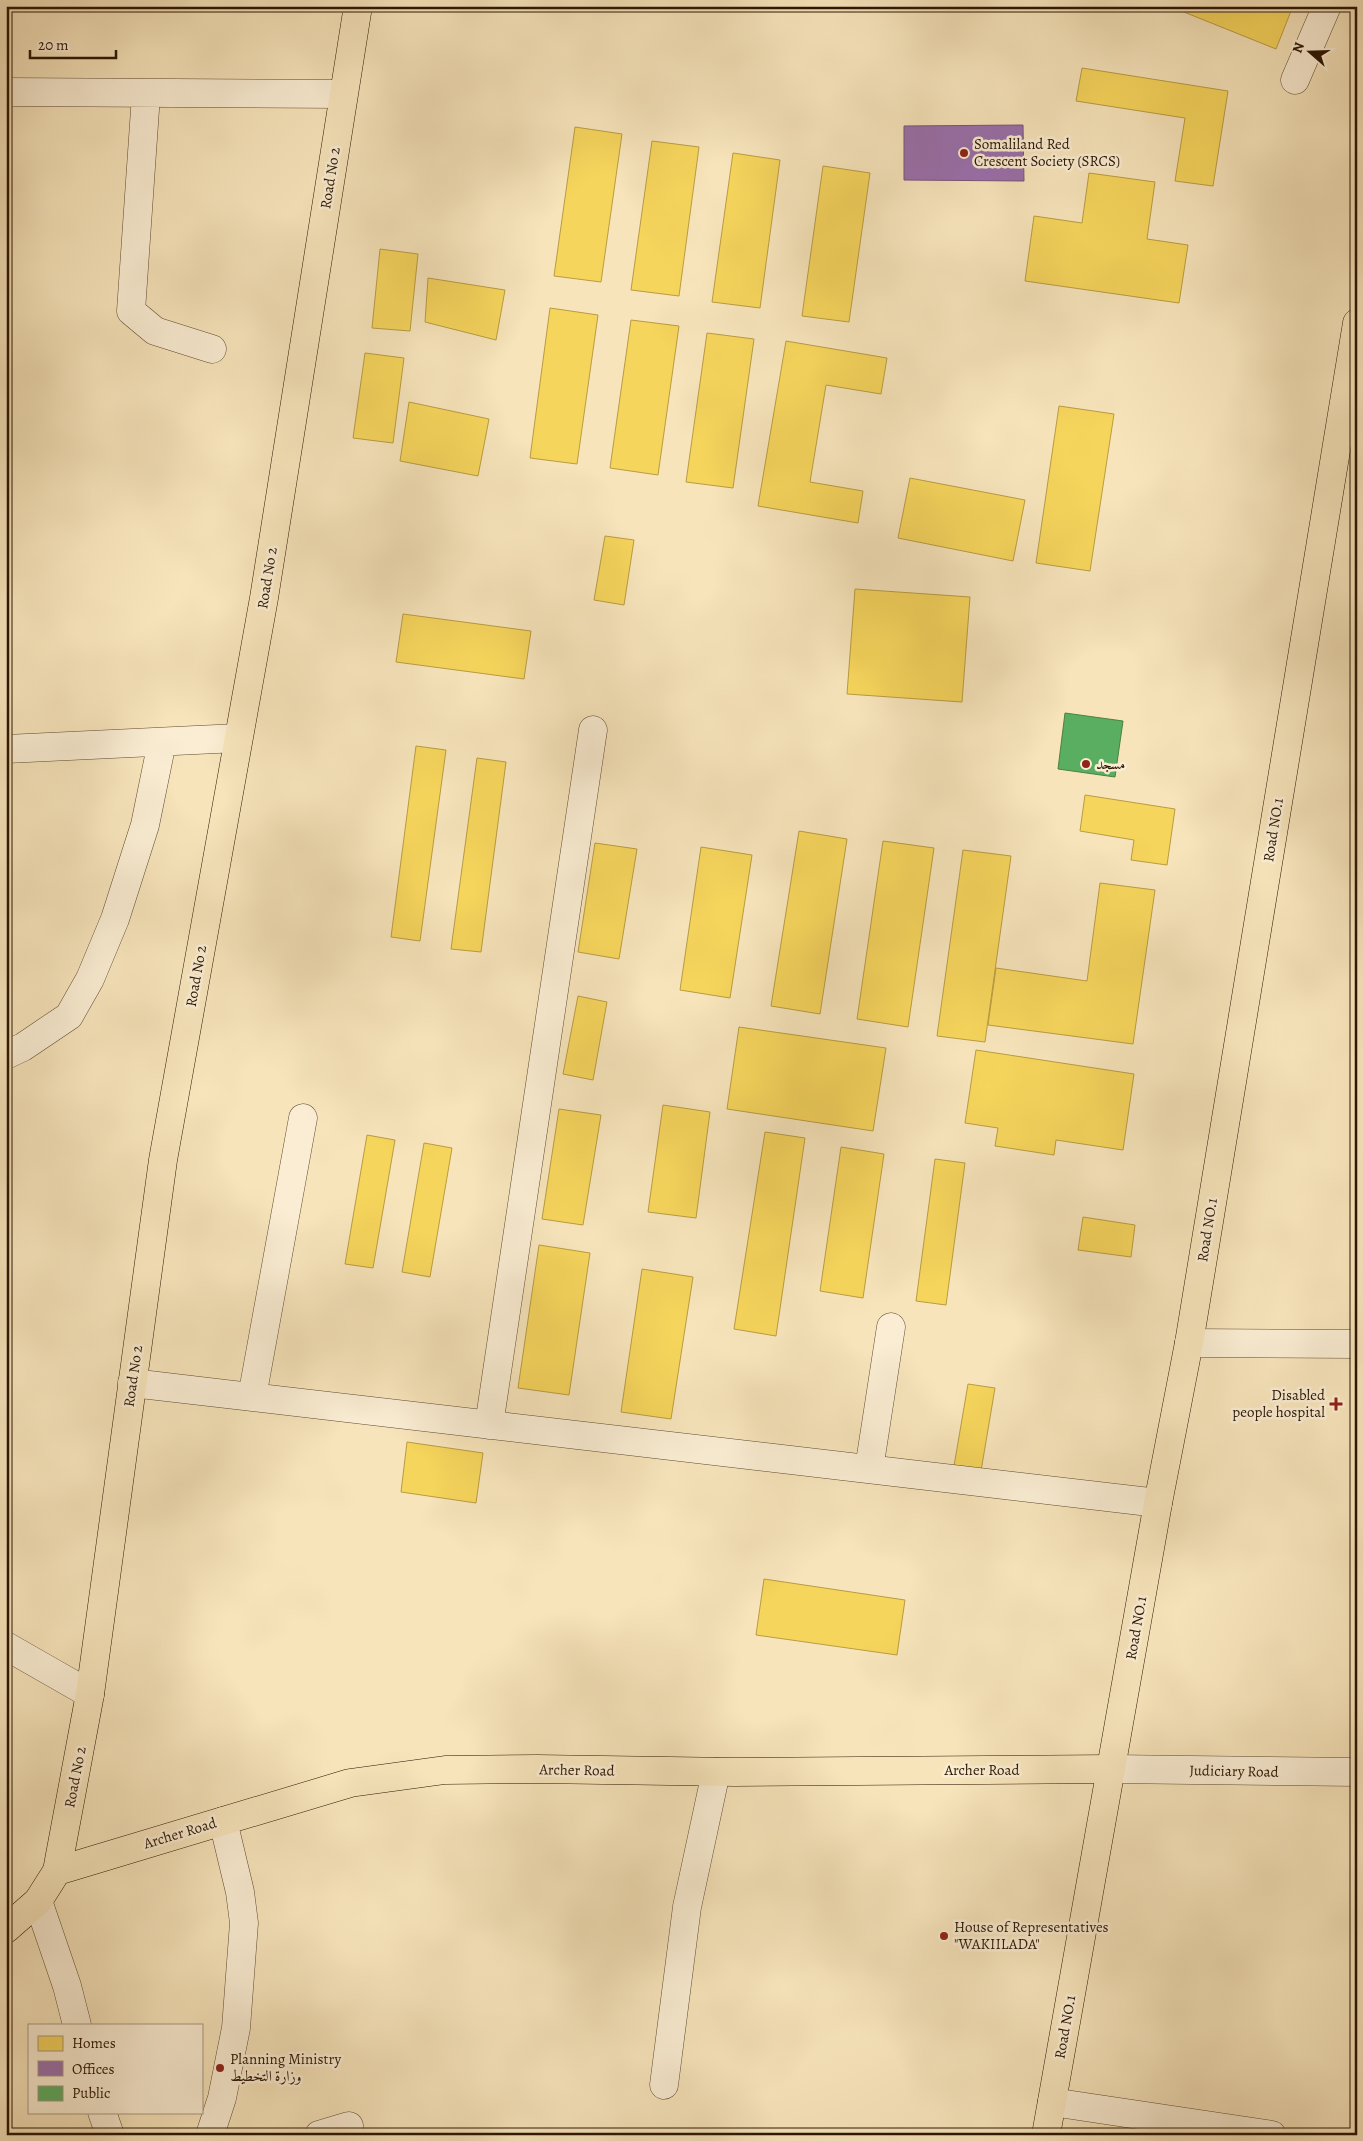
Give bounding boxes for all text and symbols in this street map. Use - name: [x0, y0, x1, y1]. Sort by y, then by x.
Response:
- scale bar: [30, 28, 116, 60]
- north arrow: [1286, 28, 1336, 78]
- text: 20 m: [38, 35, 69, 55]
- text: N: [1288, 40, 1309, 56]
- place label: Somaliland Red Crescent Society (SRCS): [974, 134, 1120, 171]
- street label: Road No 2: [315, 146, 345, 210]
- marker: Somaliland Red Crescent Society (SRCS): [958, 147, 970, 159]
- street label: Road No 2: [252, 546, 282, 610]
- place label: مسجد: [1096, 754, 1125, 774]
- marker: مسجد: [1080, 758, 1092, 770]
- street label: Road NO.1: [1258, 797, 1288, 863]
- street label: Road No 2: [181, 944, 211, 1008]
- street label: Road NO.1: [1192, 1197, 1222, 1263]
- street label: Road No 2: [119, 1344, 147, 1408]
- place label: Disabled people hospital: [1232, 1385, 1326, 1422]
- marker: Disabled people hospital: [1329, 1397, 1343, 1411]
- street label: Road NO.1: [1121, 1595, 1151, 1661]
- street label: Road No 2: [59, 1745, 91, 1809]
- street label: Archer Road: [538, 1759, 616, 1781]
- street label: Archer Road: [943, 1760, 1020, 1780]
- street label: Judiciary Road: [1189, 1760, 1280, 1782]
- street label: Archer Road: [140, 1812, 220, 1854]
- place label: House of Representatives "WAKIILADA": [954, 1917, 1109, 1954]
- marker: House of Representatives "WAKIILADA": [938, 1930, 950, 1942]
- street label: Road NO.1: [1050, 1994, 1080, 2060]
- legend: [28, 2024, 202, 2114]
- text: Homes: [72, 2033, 116, 2053]
- place label: Planning Ministry وزارة التخطيط: [230, 2049, 341, 2086]
- text: Offices: [72, 2059, 115, 2079]
- marker: Planning Ministry وزارة التخطيط: [214, 2062, 226, 2074]
- text: Public: [72, 2083, 110, 2103]

